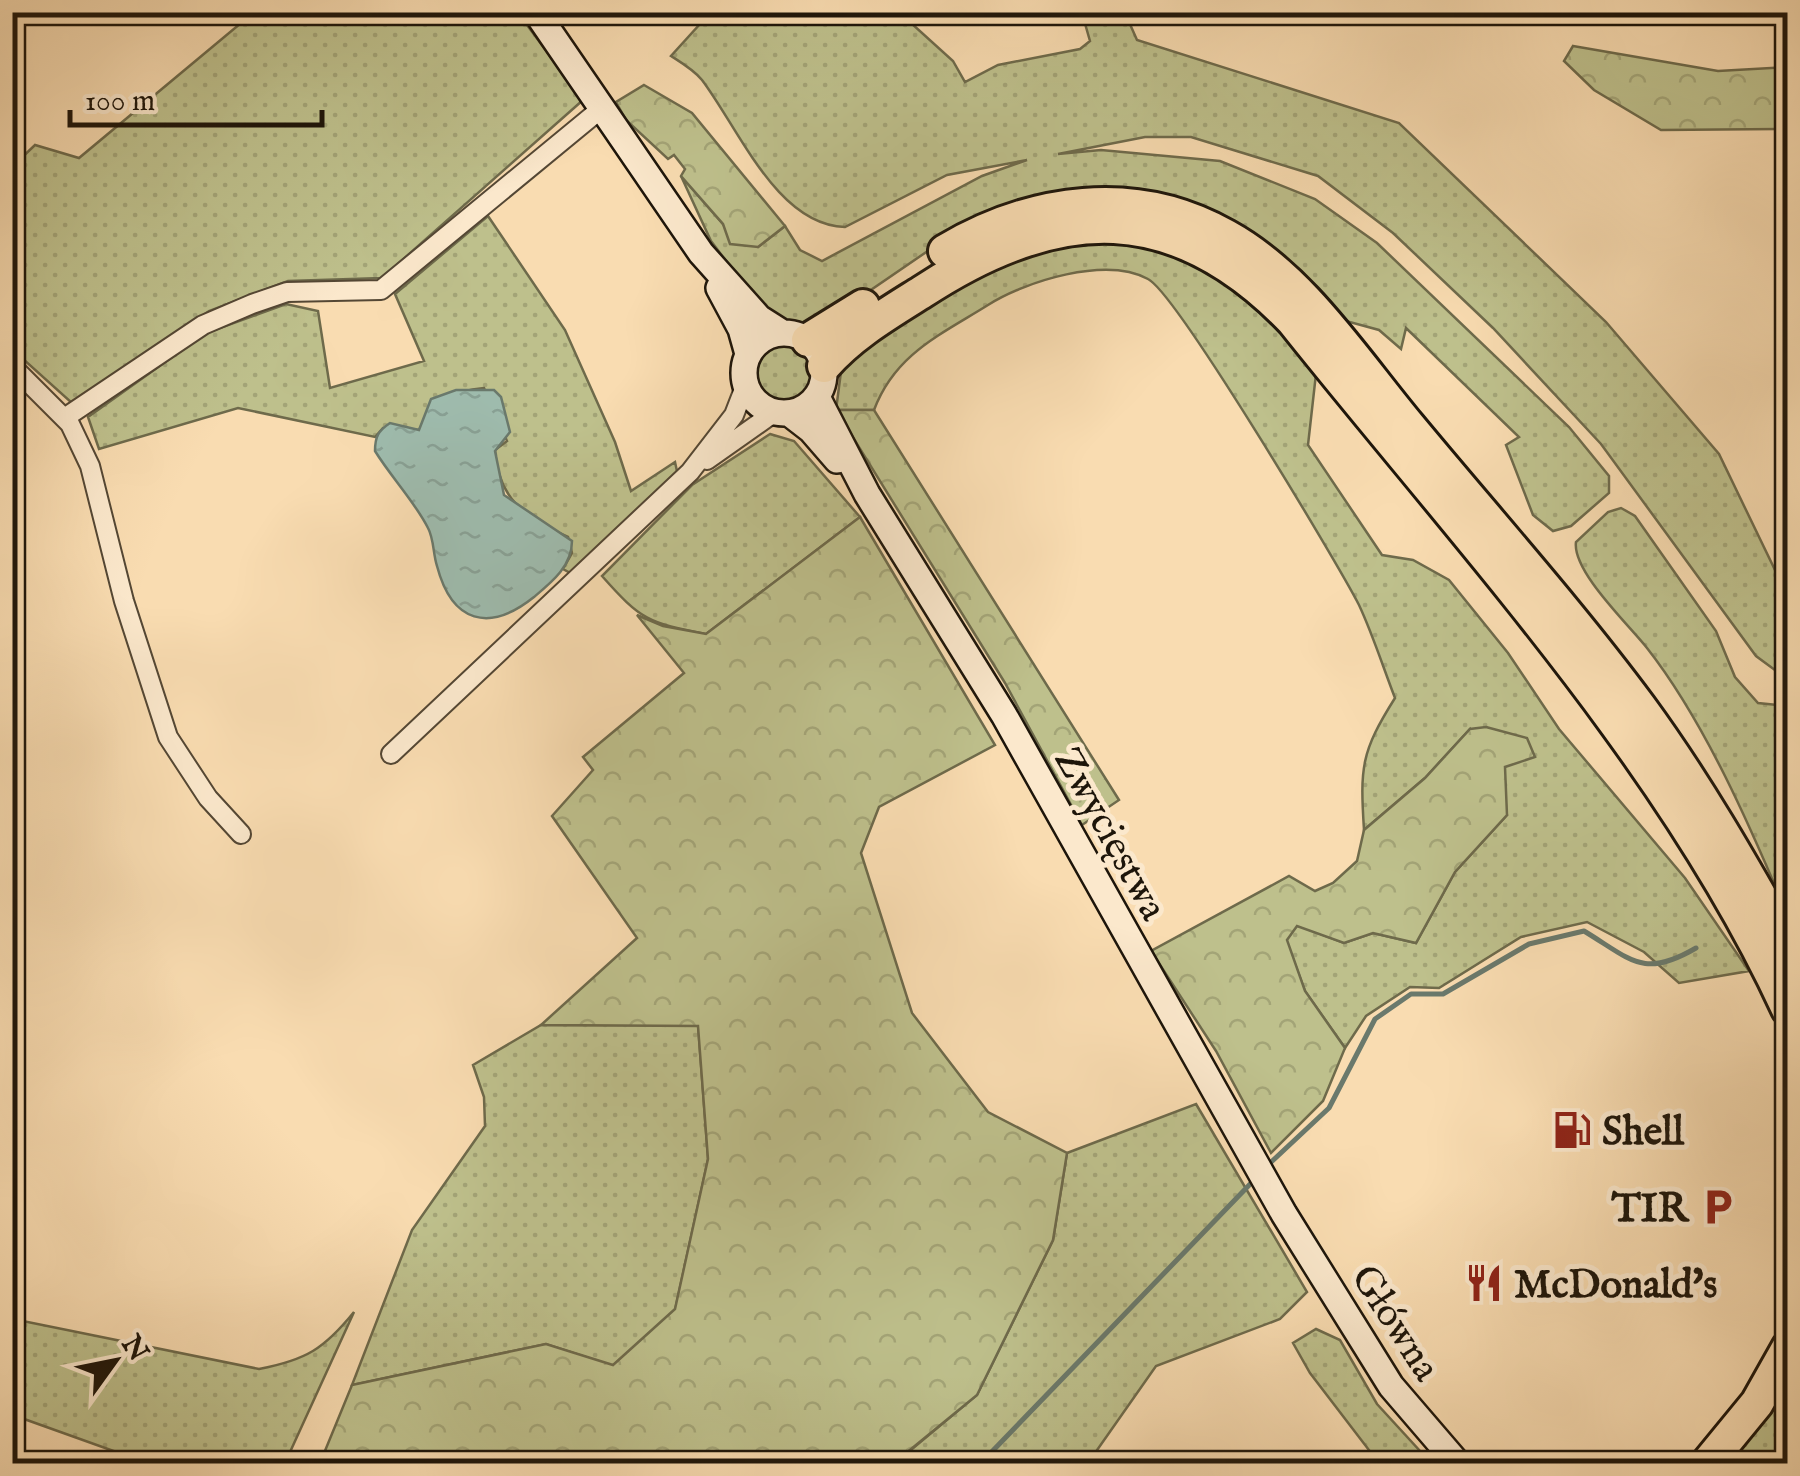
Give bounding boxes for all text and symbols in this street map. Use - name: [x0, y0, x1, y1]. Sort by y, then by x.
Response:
- scale bar: [70, 65, 322, 127]
- text: 100 m: [85, 83, 155, 121]
- street label: Zwycięstwa: [1041, 739, 1178, 931]
- place label: Shell: [1602, 1108, 1685, 1159]
- fuel station icon: Shell: [1551, 1109, 1593, 1151]
- place label: TIR: [1610, 1185, 1690, 1236]
- parking icon: TIR: [1697, 1186, 1739, 1228]
- street label: Główna: [1338, 1256, 1451, 1392]
- place label: McDonald's: [1514, 1261, 1717, 1312]
- restaurant icon: McDonald's: [1463, 1262, 1505, 1304]
- north arrow: [65, 1311, 165, 1411]
- text: N: [112, 1328, 155, 1368]

